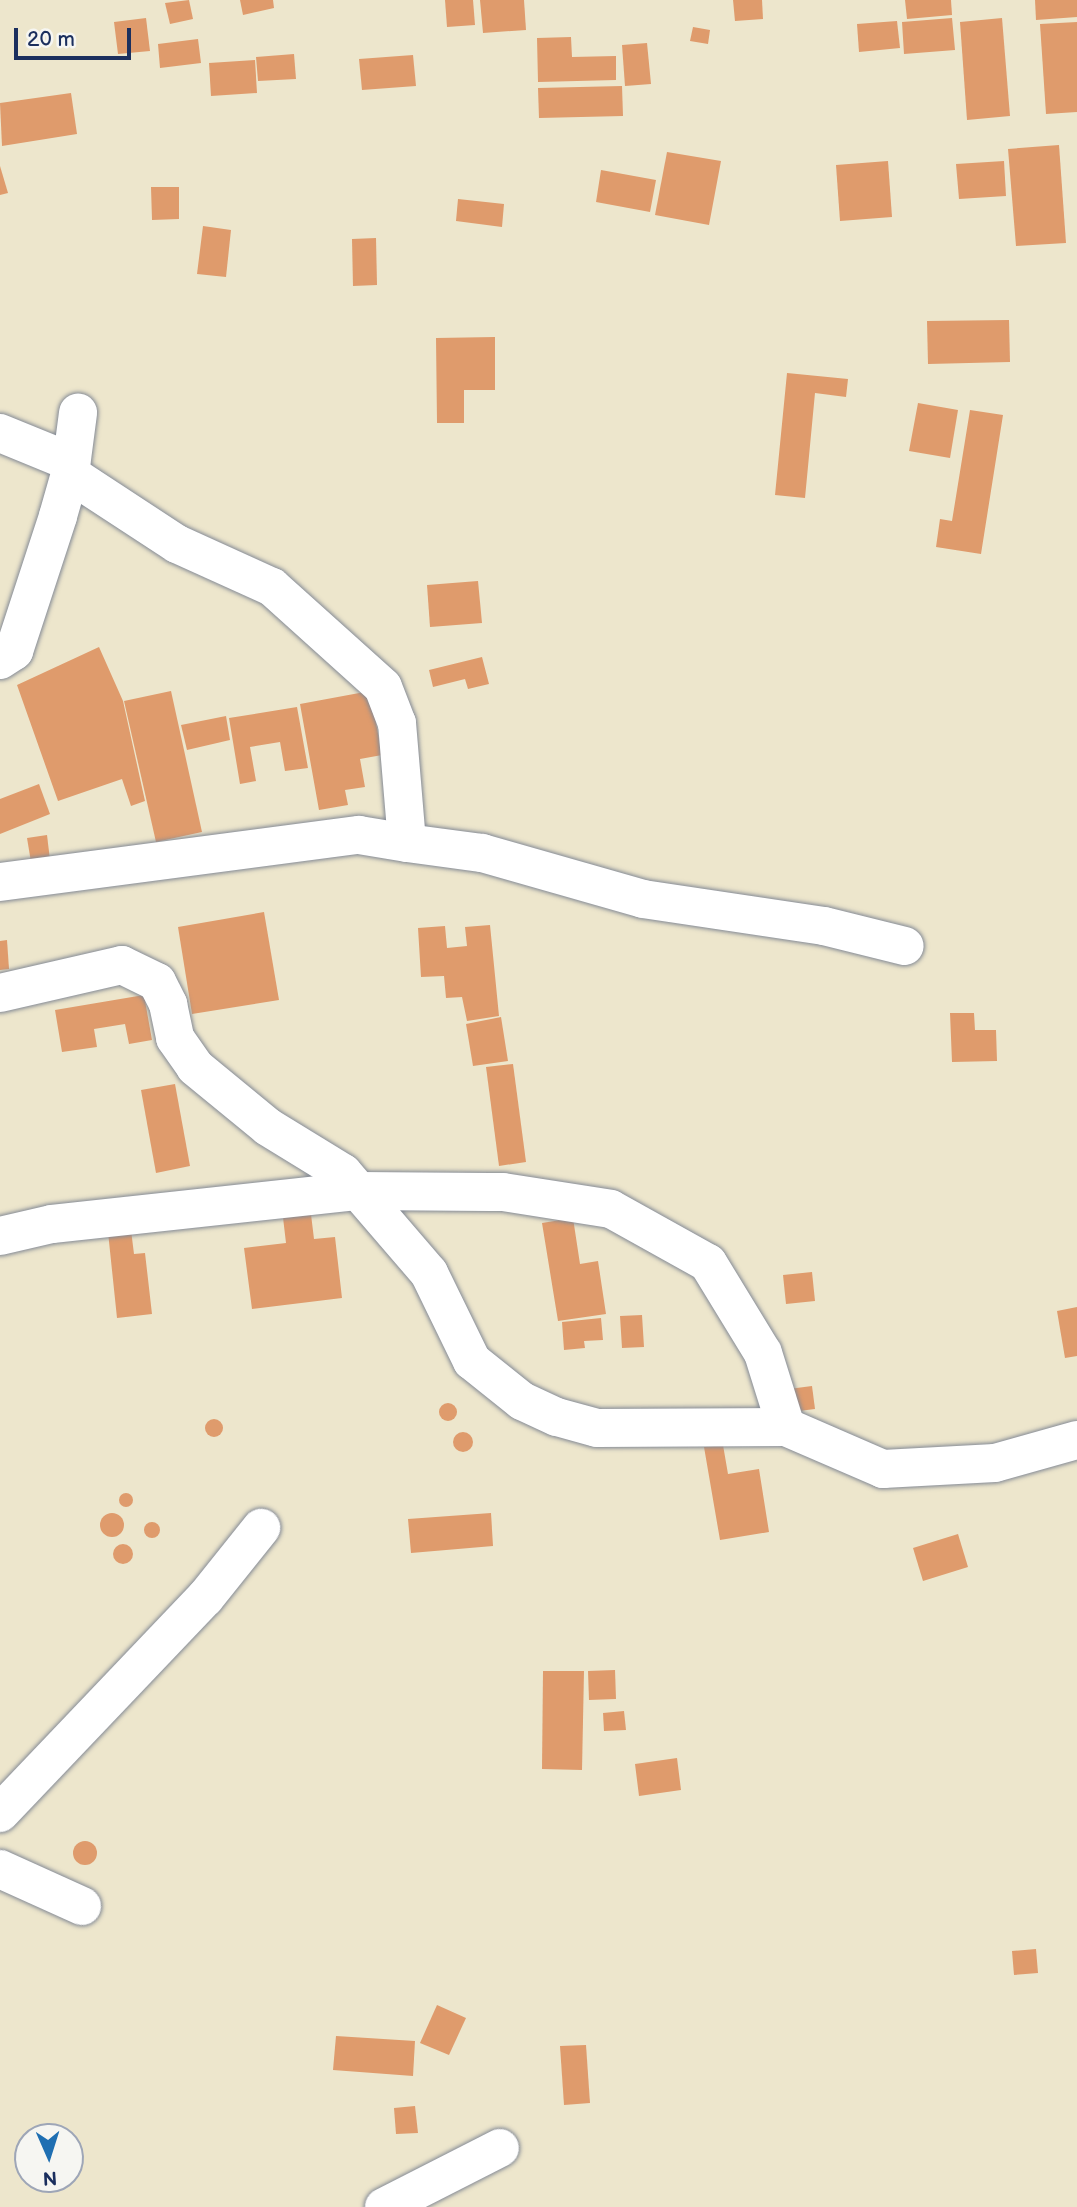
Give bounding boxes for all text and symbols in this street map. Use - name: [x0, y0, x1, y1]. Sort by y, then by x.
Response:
- scale bar: [18, 14, 135, 58]
- text: 20 m: [27, 27, 75, 52]
- north arrow: [14, 2123, 84, 2193]
- text: N: [42, 2166, 58, 2189]

